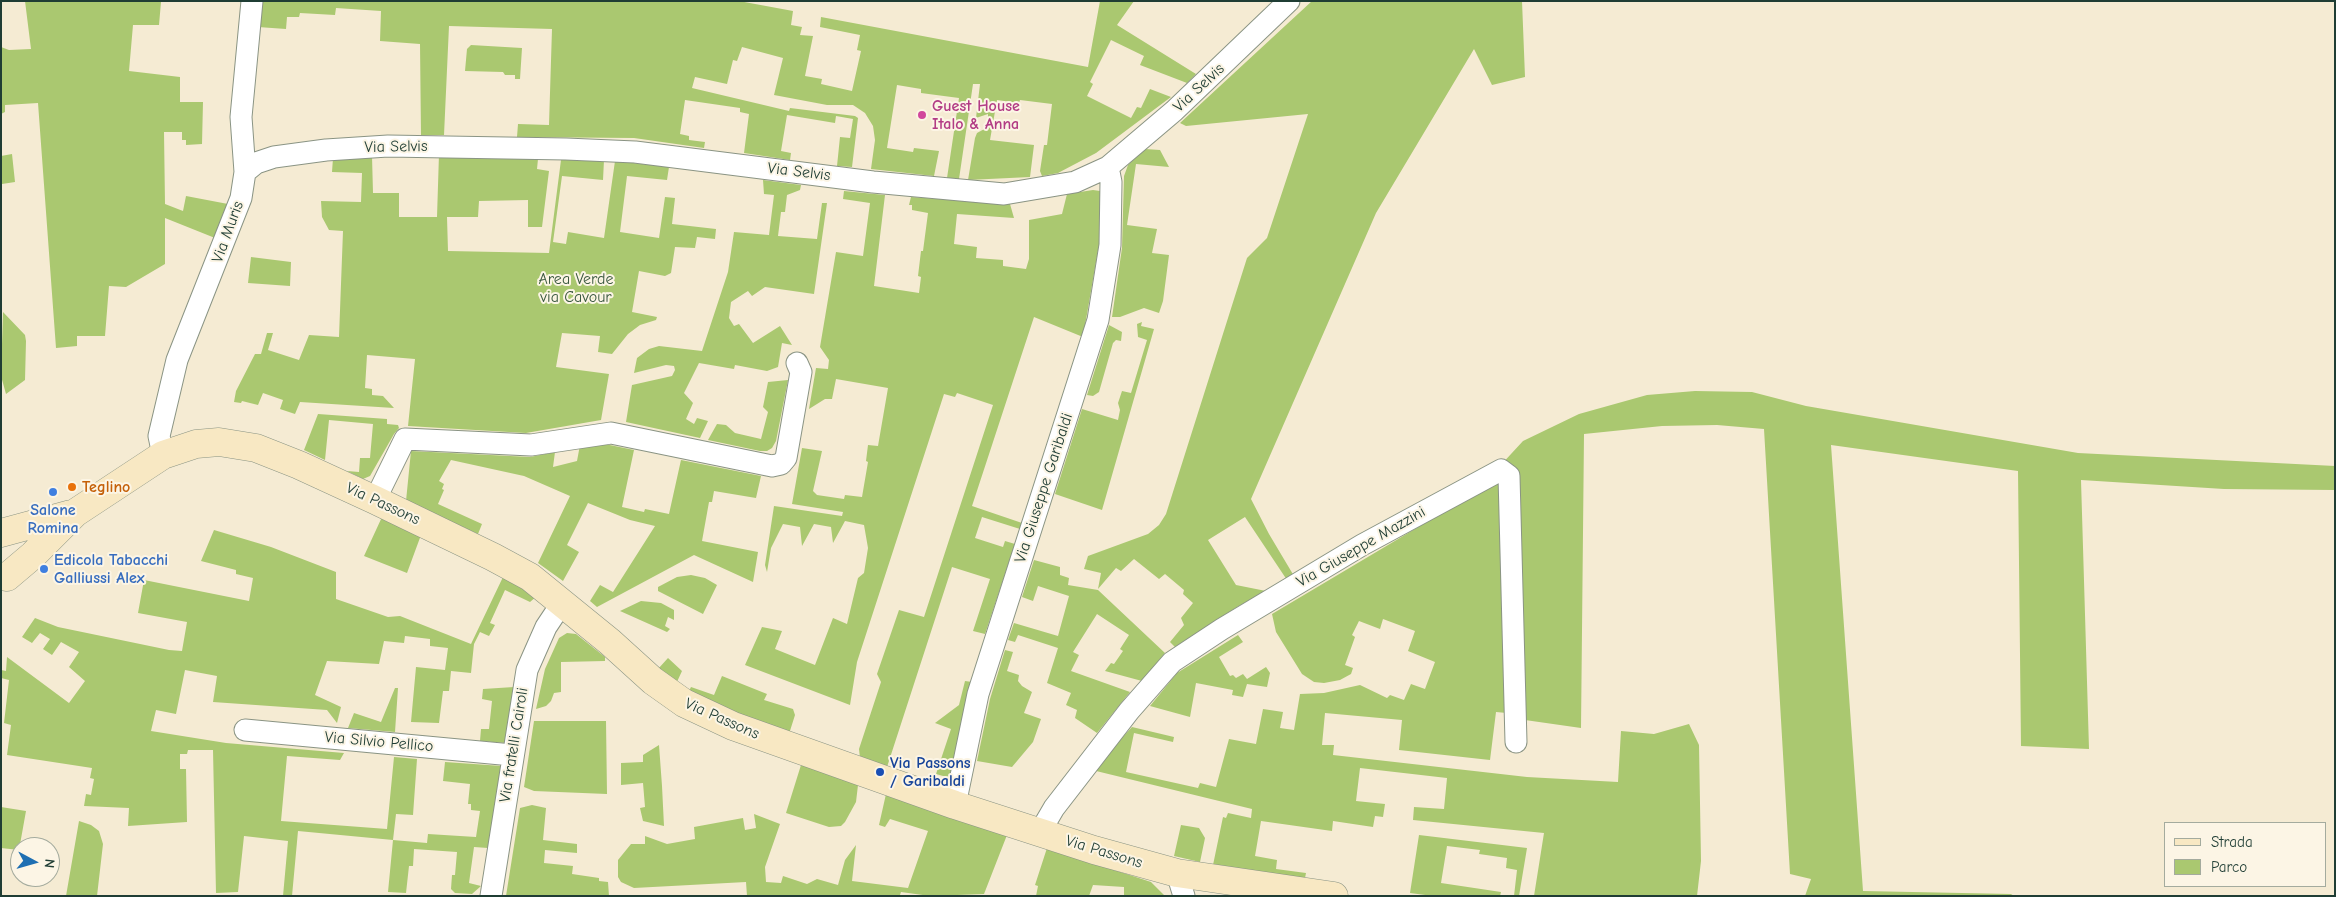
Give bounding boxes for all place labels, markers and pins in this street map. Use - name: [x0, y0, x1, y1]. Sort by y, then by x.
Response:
- place label: Guest House Italo & Anna: [932, 96, 1020, 134]
- marker: Guest House Italo & Anna: [916, 109, 928, 121]
- place label: Teglino: [82, 477, 130, 497]
- marker: Teglino: [66, 481, 78, 493]
- marker: Salone Romina: [47, 486, 59, 498]
- place label: Salone Romina: [27, 500, 79, 538]
- place label: Edicola Tabacchi Galliussi Alex: [54, 550, 168, 588]
- marker: Edicola Tabacchi Galliussi Alex: [38, 563, 50, 575]
- place label: Via Passons / Garibaldi: [890, 753, 971, 791]
- marker: Via Passons / Garibaldi: [874, 766, 886, 778]

